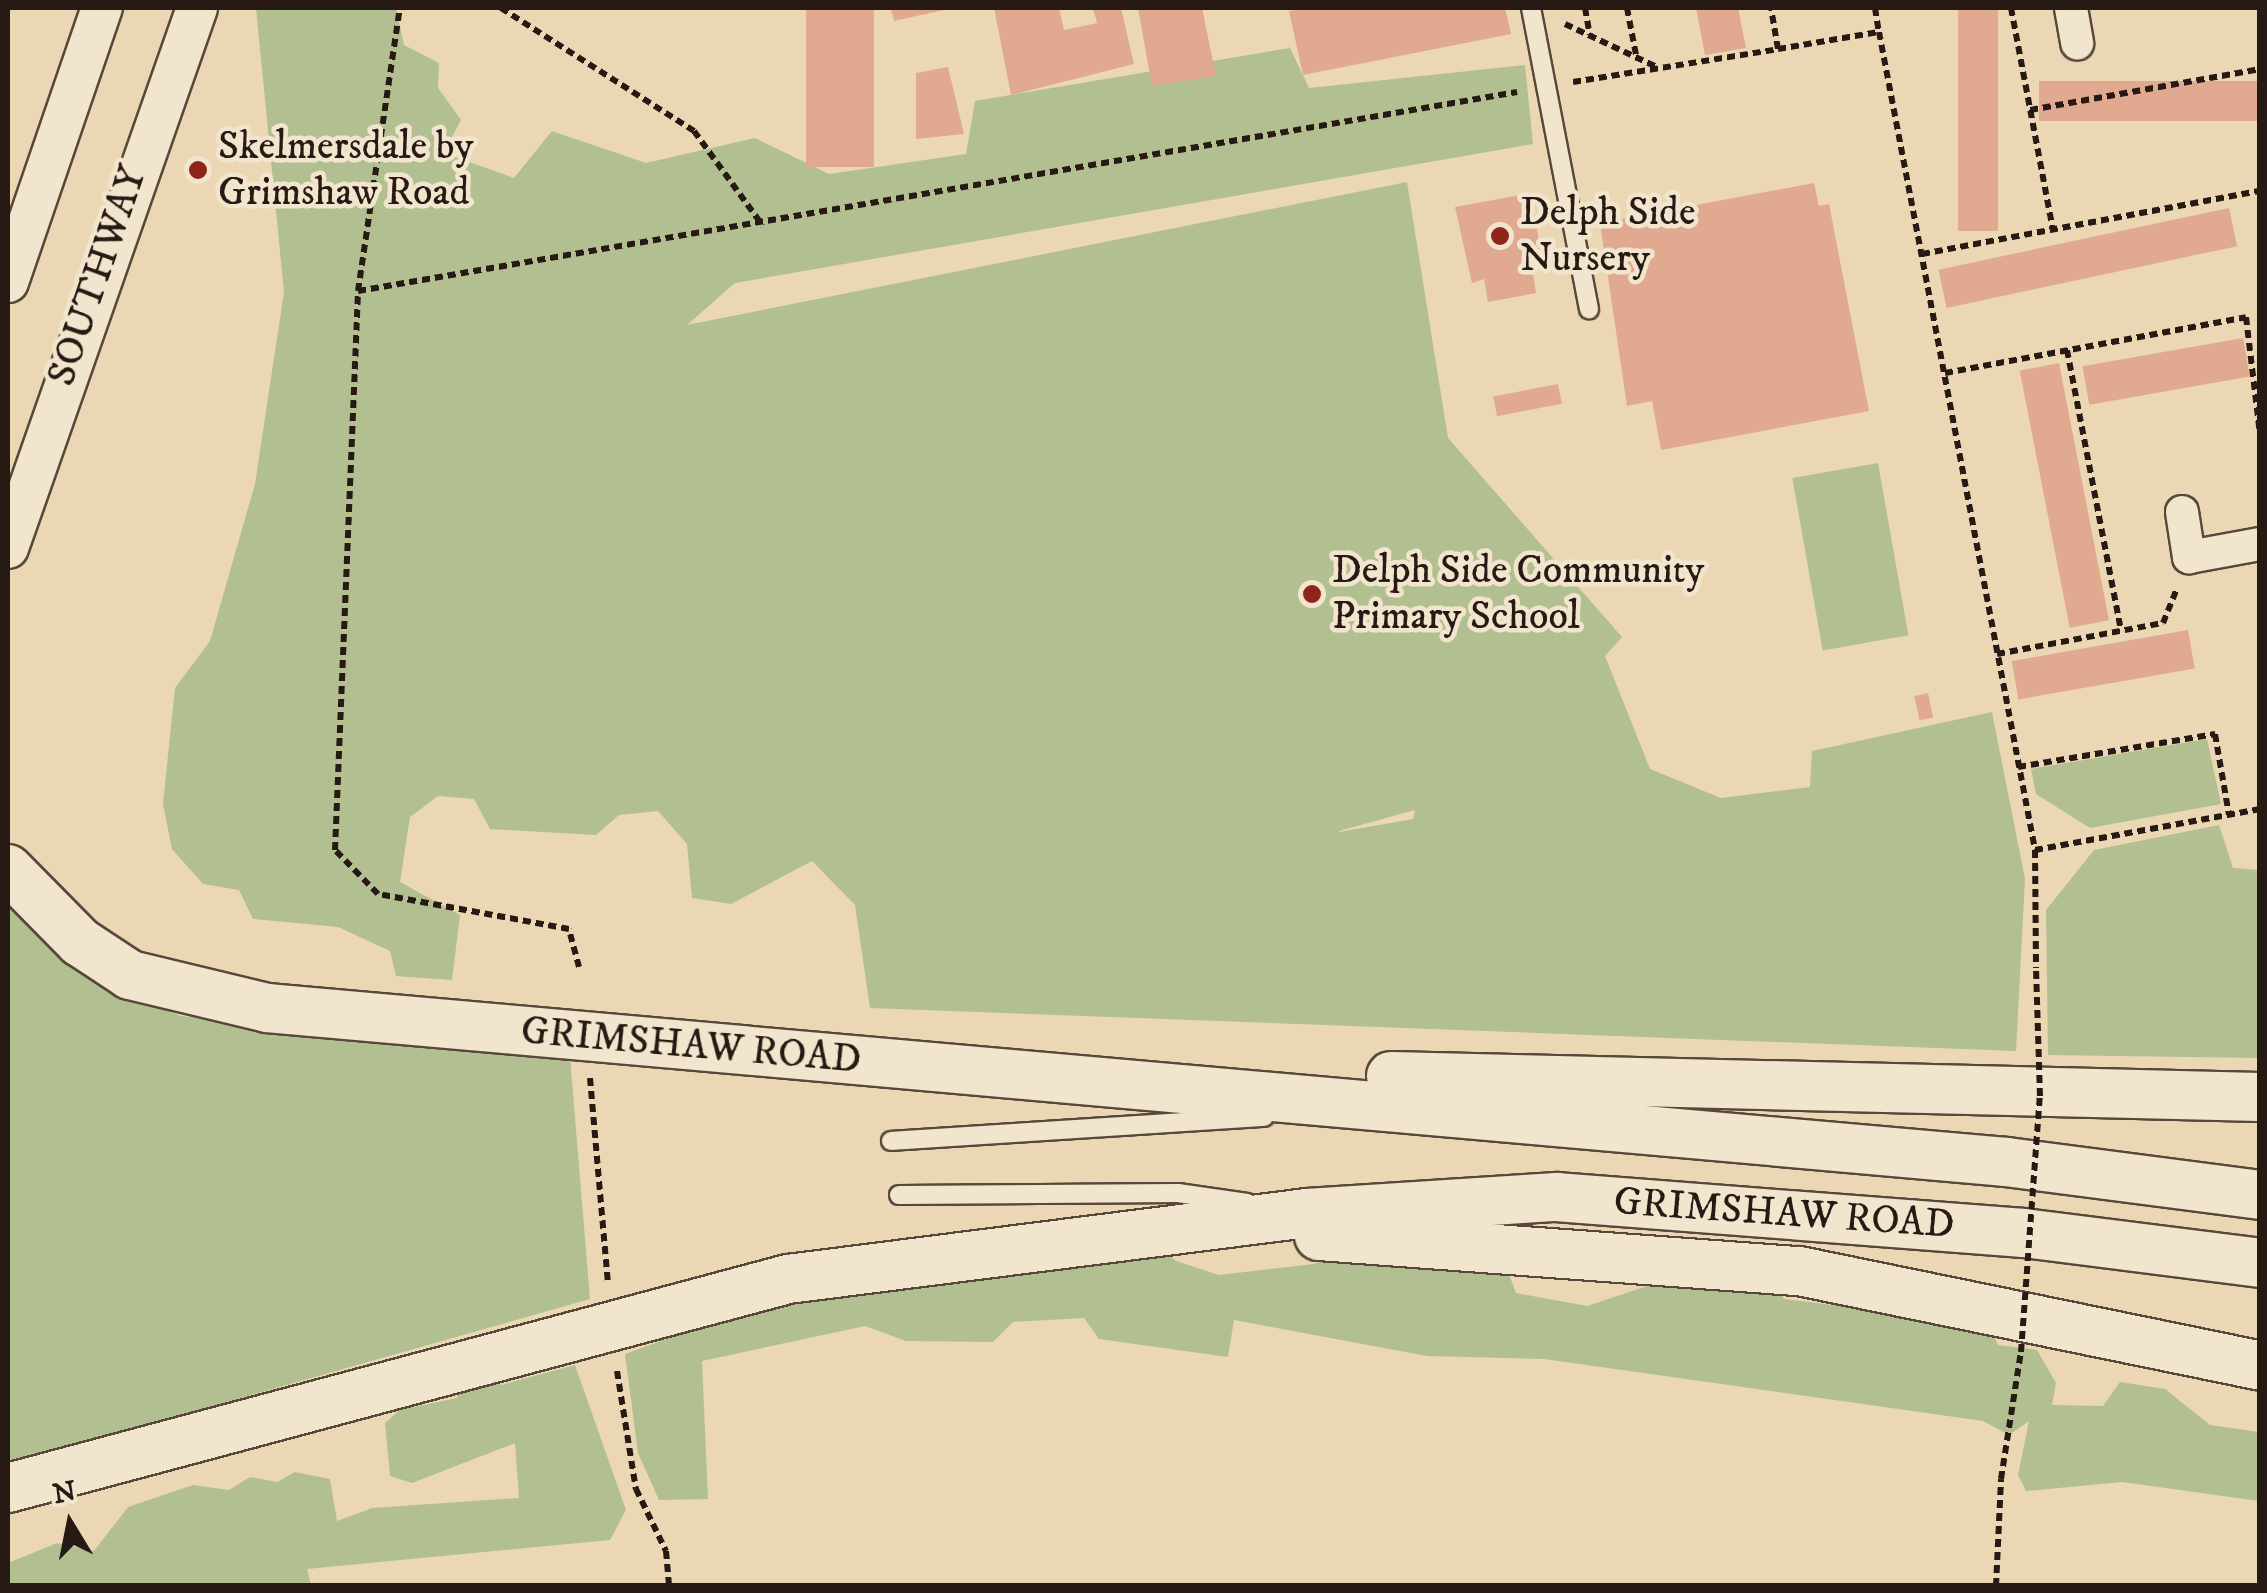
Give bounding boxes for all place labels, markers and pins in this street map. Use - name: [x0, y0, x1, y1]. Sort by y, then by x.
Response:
- place label: Skelmersdale by Grimshaw Road: [218, 123, 473, 217]
- marker: Skelmersdale by Grimshaw Road: [187, 159, 209, 181]
- place label: Delph Side Nursery: [1520, 189, 1696, 283]
- marker: Delph Side Nursery: [1489, 225, 1511, 247]
- place label: Delph Side Community Primary School: [1332, 547, 1704, 641]
- marker: Delph Side Community Primary School: [1301, 583, 1323, 605]

